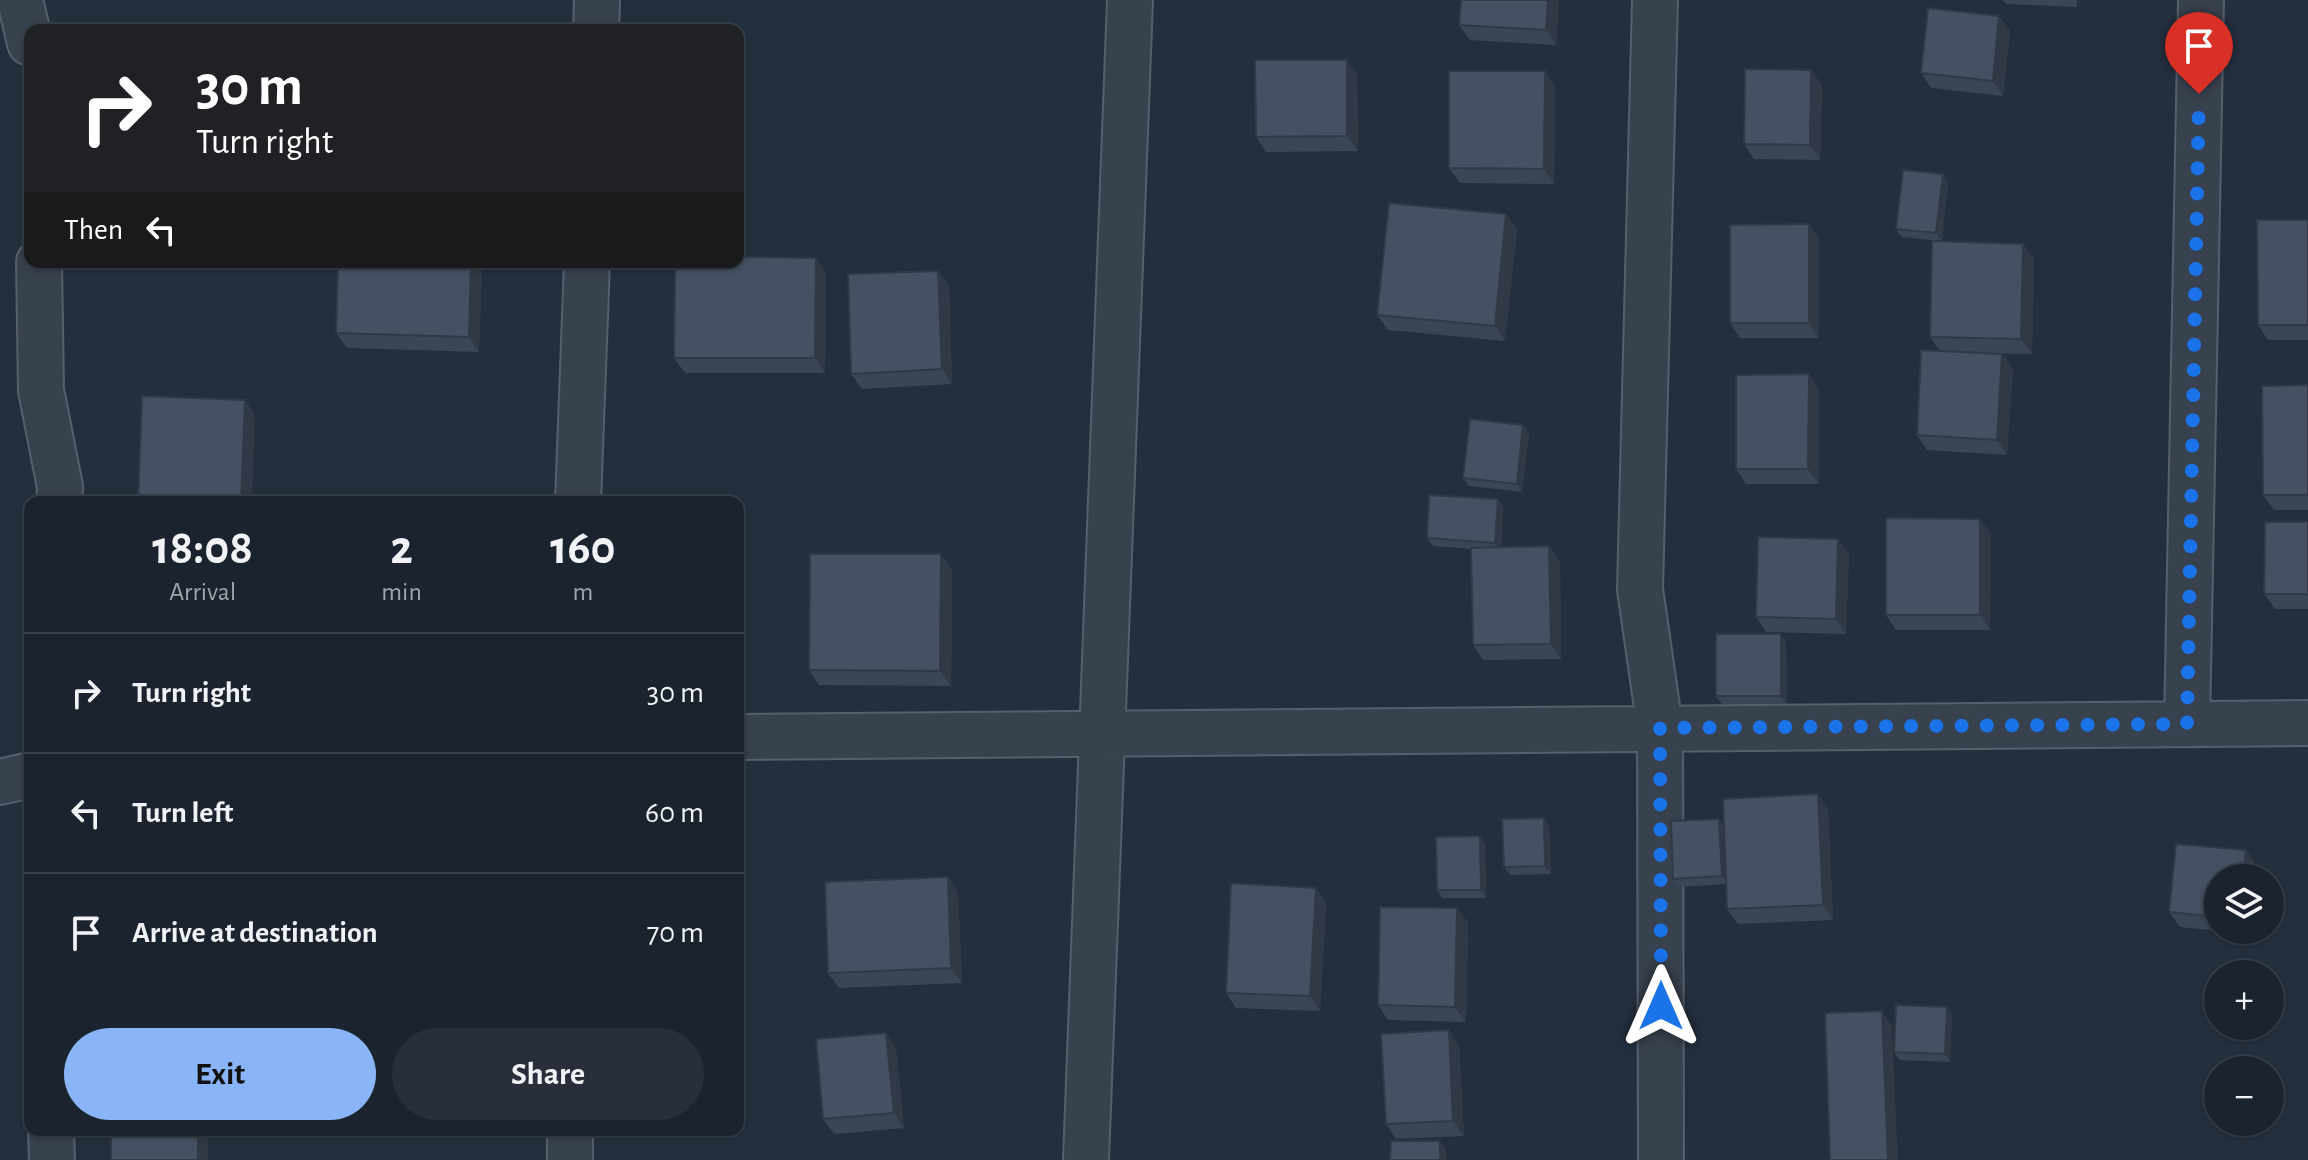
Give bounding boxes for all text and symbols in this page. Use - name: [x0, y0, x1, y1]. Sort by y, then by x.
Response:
- pin: [2165, 12, 2233, 94]
- icon: arrive: [2177, 24, 2221, 68]
- icon: right: [64, 56, 168, 160]
- text: 30 m: [196, 59, 303, 115]
- text: Turn right: [196, 124, 333, 160]
- icon: left: [139, 208, 183, 252]
- text: Then: [64, 215, 123, 245]
- text: 18:08: [152, 525, 253, 573]
- text: 2: [390, 525, 413, 573]
- text: 160: [550, 525, 616, 573]
- text: Arrival: [169, 579, 236, 605]
- text: min: [381, 579, 422, 605]
- text: m: [572, 579, 593, 605]
- icon: right: [64, 671, 108, 715]
- text: Turn right: [132, 678, 251, 708]
- text: 30 m: [647, 678, 704, 708]
- icon: left: [64, 791, 108, 835]
- text: Turn left: [132, 798, 233, 828]
- text: 60 m: [645, 798, 704, 828]
- map controls: [2204, 864, 2284, 1136]
- button: layers: [2204, 864, 2284, 944]
- icon: arrive: [64, 911, 108, 955]
- text: Arrive at destination: [132, 918, 378, 948]
- text: 70 m: [647, 918, 704, 948]
- button: +: [2204, 960, 2284, 1040]
- position arrow: [1619, 964, 1703, 1048]
- button: Exit: [64, 1028, 376, 1120]
- button: Share: [392, 1028, 704, 1120]
- button: −: [2204, 1056, 2284, 1136]

